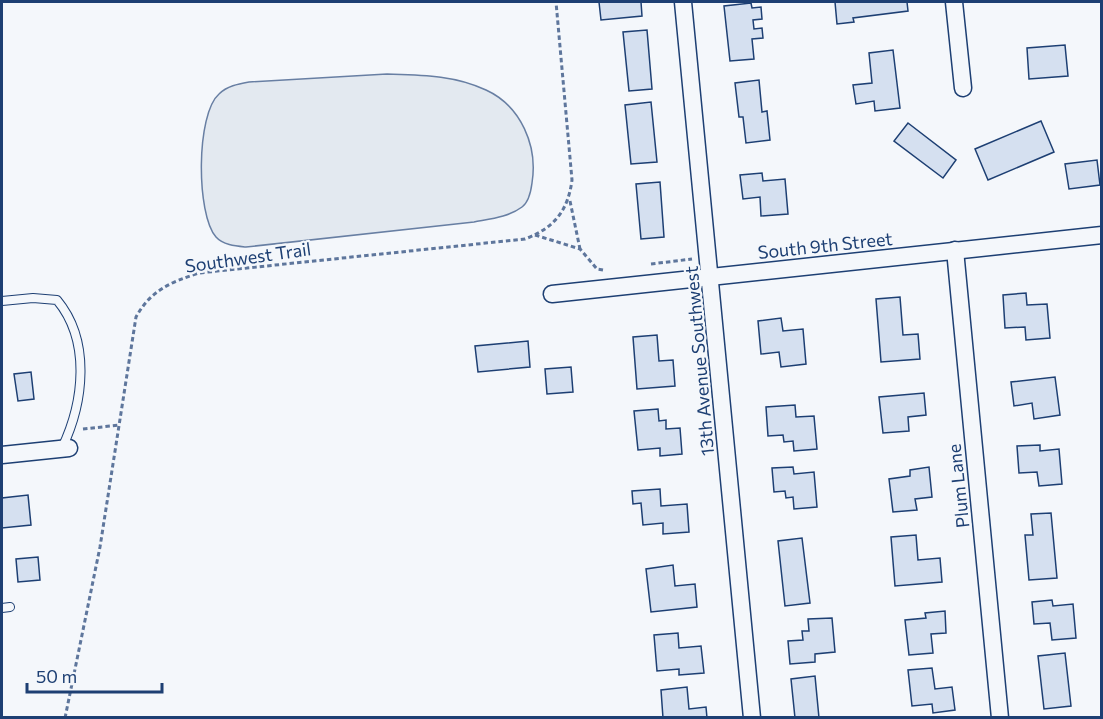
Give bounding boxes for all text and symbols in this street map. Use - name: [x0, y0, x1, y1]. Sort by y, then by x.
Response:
- street label: South 9th Street: [756, 227, 894, 263]
- street label: Southwest Trail: [184, 237, 312, 277]
- street label: 13th Avenue Southwest: [680, 265, 718, 457]
- street label: Plum Lane: [943, 443, 973, 529]
- scale bar: [27, 656, 162, 694]
- text: 50 m: [36, 665, 77, 687]

